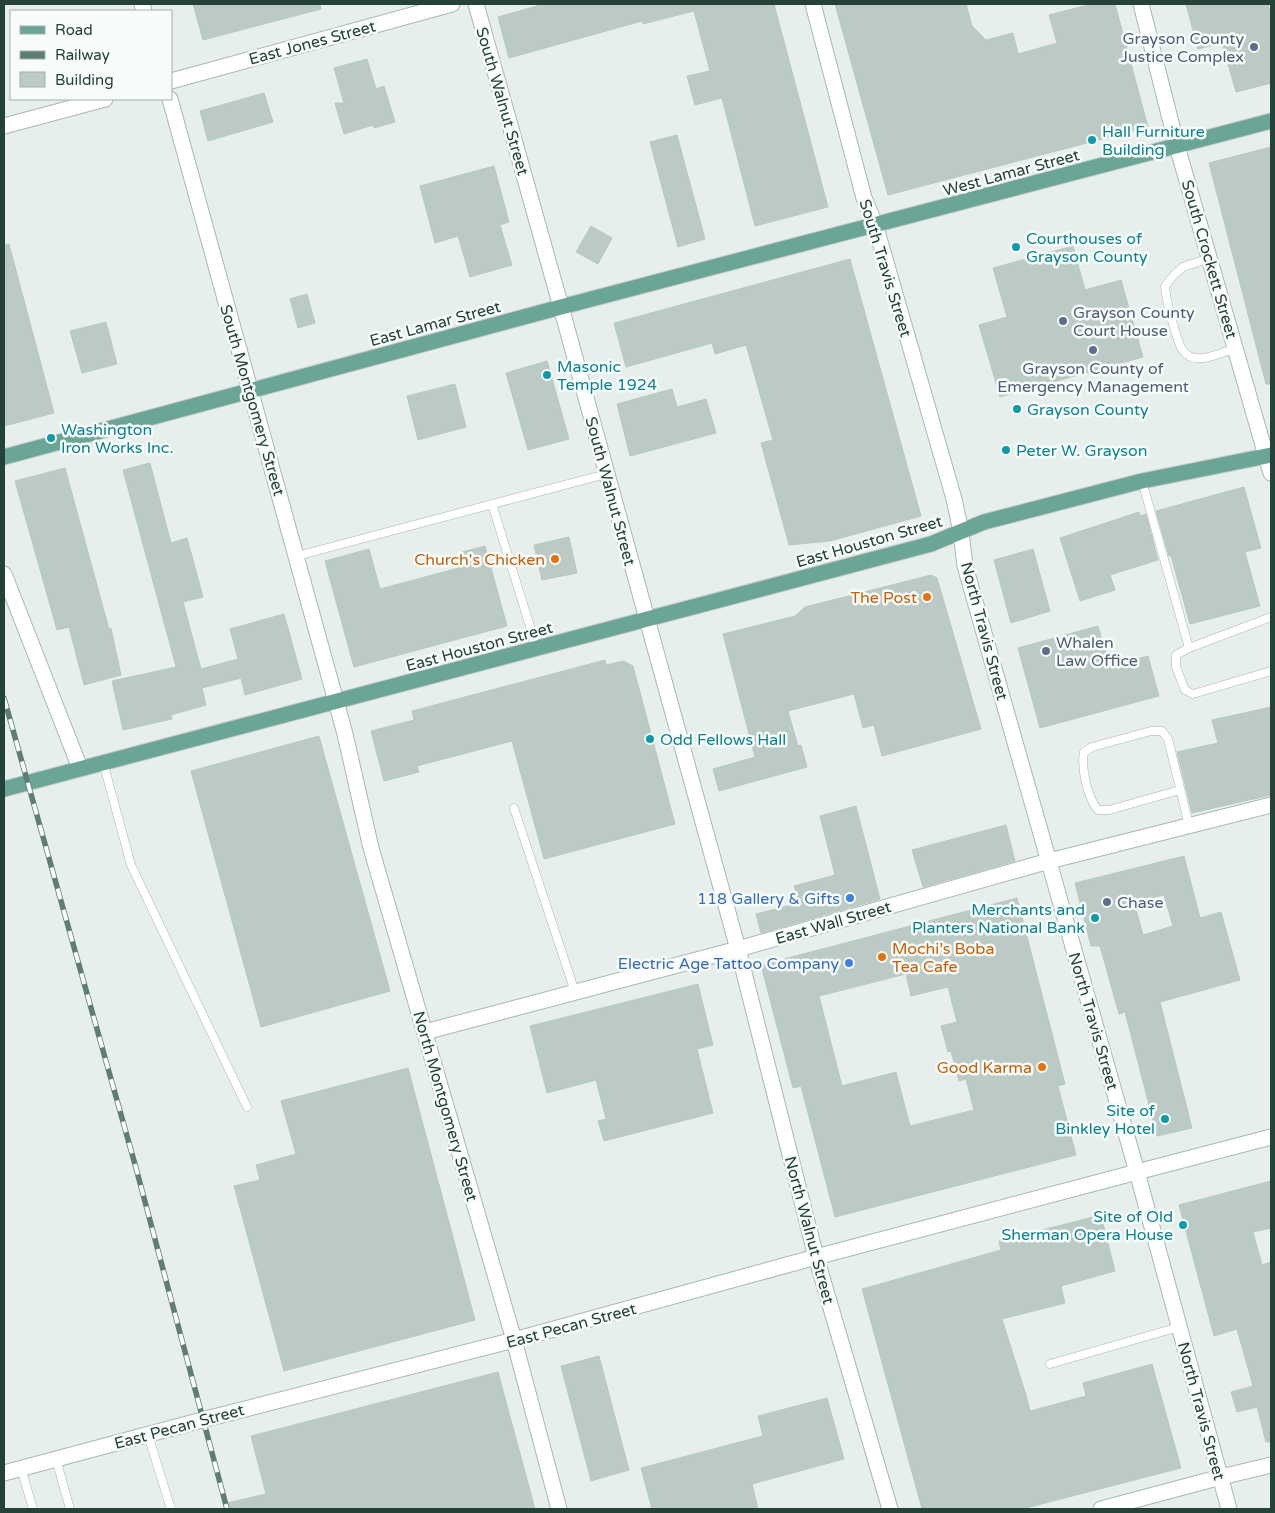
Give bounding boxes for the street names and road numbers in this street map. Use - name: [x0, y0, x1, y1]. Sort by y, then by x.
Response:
- street label: East Jones Street: [247, 16, 378, 70]
- street label: South Walnut Street: [471, 25, 533, 178]
- street label: West Lamar Street: [941, 145, 1082, 201]
- street label: South Crockett Street: [1177, 178, 1241, 341]
- street label: South Travis Street: [855, 197, 916, 340]
- street label: East Lamar Street: [368, 297, 503, 351]
- street label: South Montgomery Street: [215, 302, 289, 498]
- street label: South Walnut Street: [581, 415, 640, 568]
- street label: East Houston Street: [794, 511, 945, 572]
- street label: North Travis Street: [956, 560, 1012, 703]
- street label: East Houston Street: [404, 618, 555, 676]
- street label: East Wall Street: [773, 897, 893, 949]
- street label: North Travis Street: [1064, 950, 1122, 1092]
- street label: North Montgomery Street: [408, 1009, 482, 1204]
- street label: North Walnut Street: [780, 1154, 838, 1306]
- street label: East Pecan Street: [504, 1299, 638, 1353]
- street label: North Travis Street: [1173, 1340, 1229, 1483]
- street label: East Pecan Street: [112, 1400, 246, 1454]

